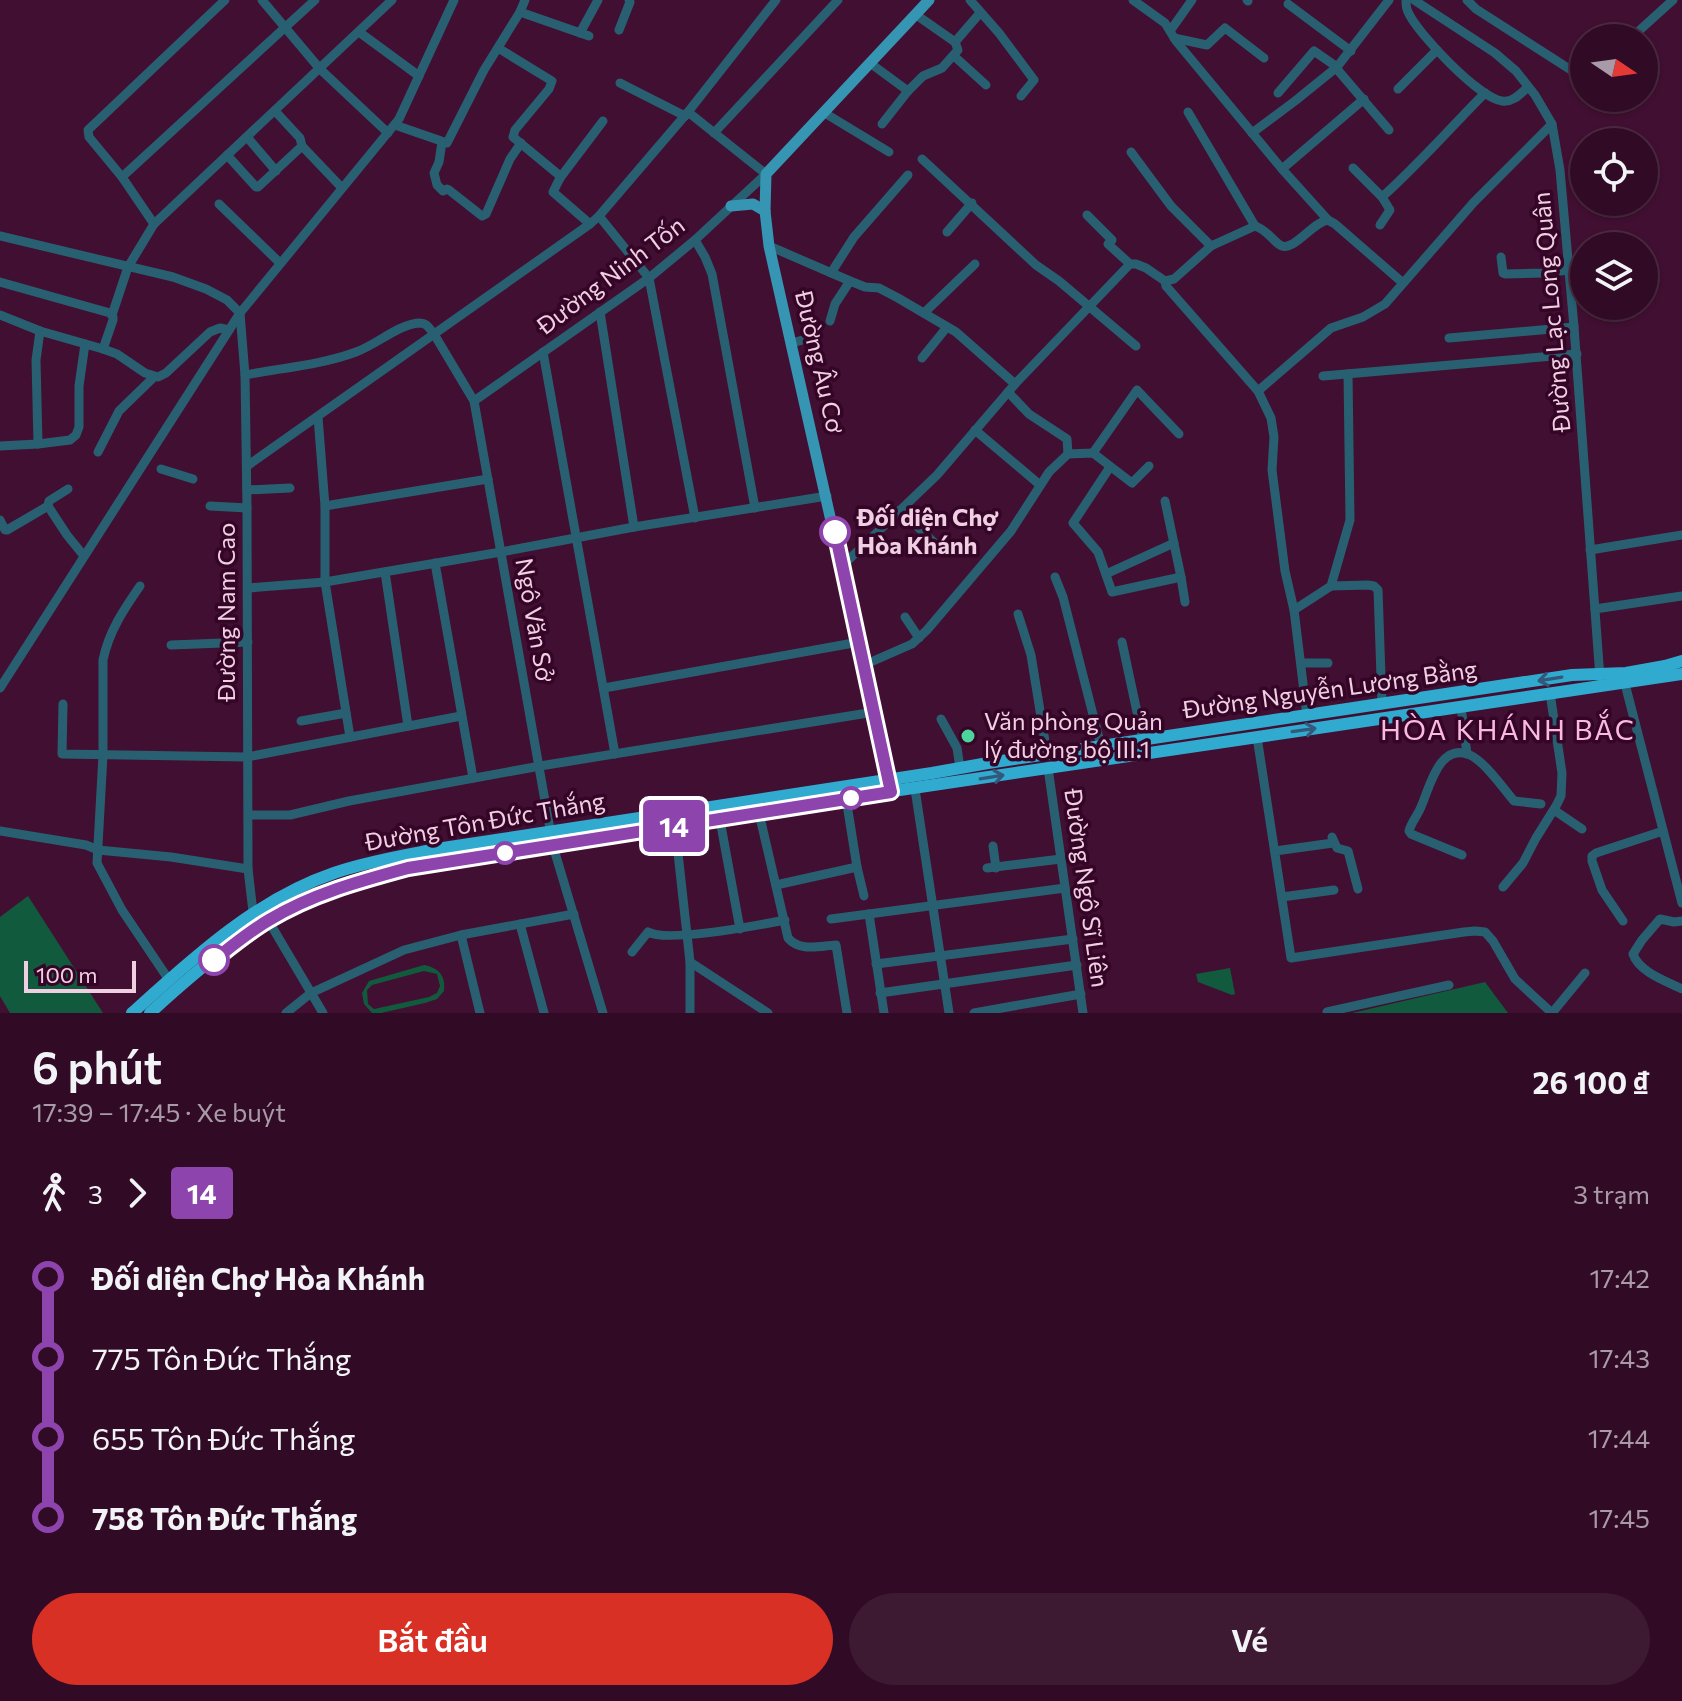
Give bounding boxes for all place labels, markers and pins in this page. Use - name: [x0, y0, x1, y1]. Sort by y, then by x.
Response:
- place label: Đối diện Chợ Hòa Khánh: [856, 502, 999, 559]
- marker: Đối diện Chợ Hòa Khánh: [820, 517, 850, 547]
- place label: Văn phòng Quản lý đường bộ III.1: [984, 706, 1163, 763]
- marker: Văn phòng Quản lý đường bộ III.1: [959, 727, 977, 745]
- unlabelled marker: [840, 787, 862, 809]
- unlabelled marker: [494, 842, 516, 864]
- unlabelled marker: [199, 945, 229, 975]

